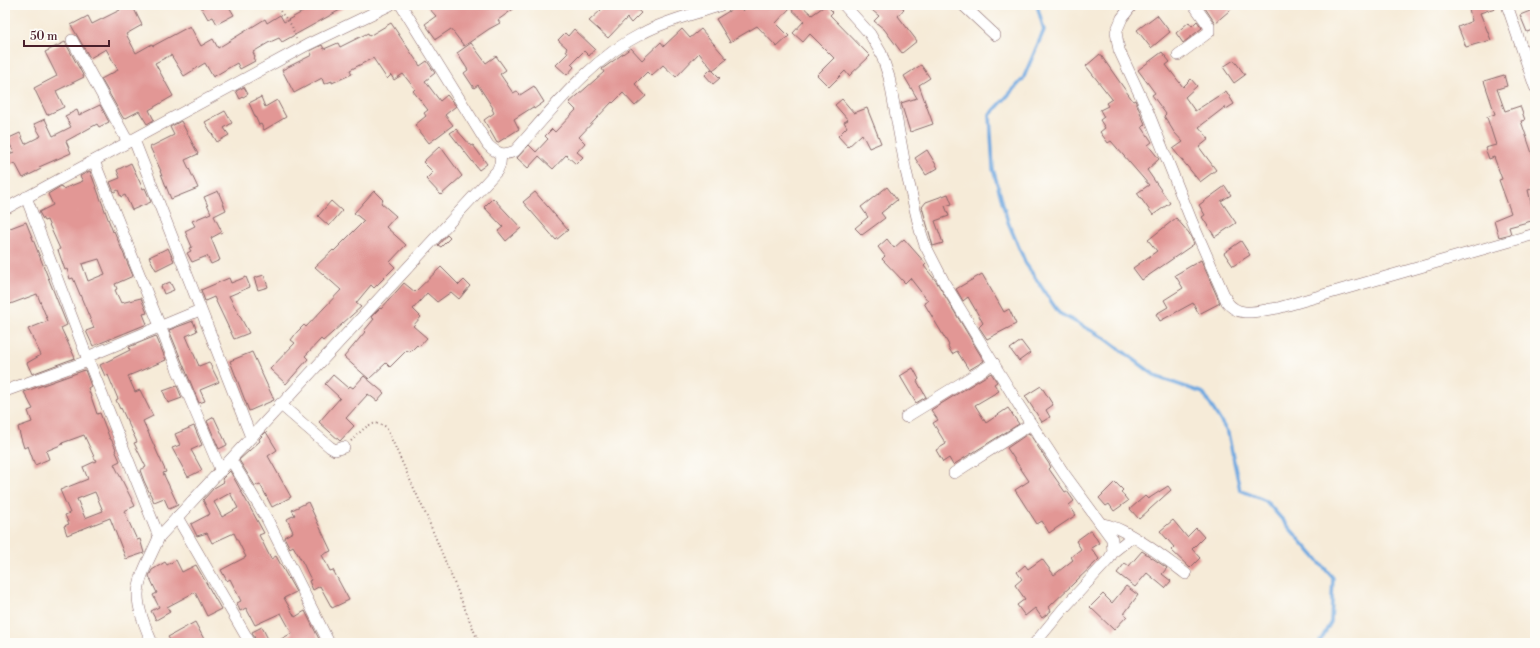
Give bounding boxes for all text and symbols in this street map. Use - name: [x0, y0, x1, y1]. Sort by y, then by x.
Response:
- scale bar: [24, 22, 109, 48]
- text: 50 m: [30, 29, 58, 44]

